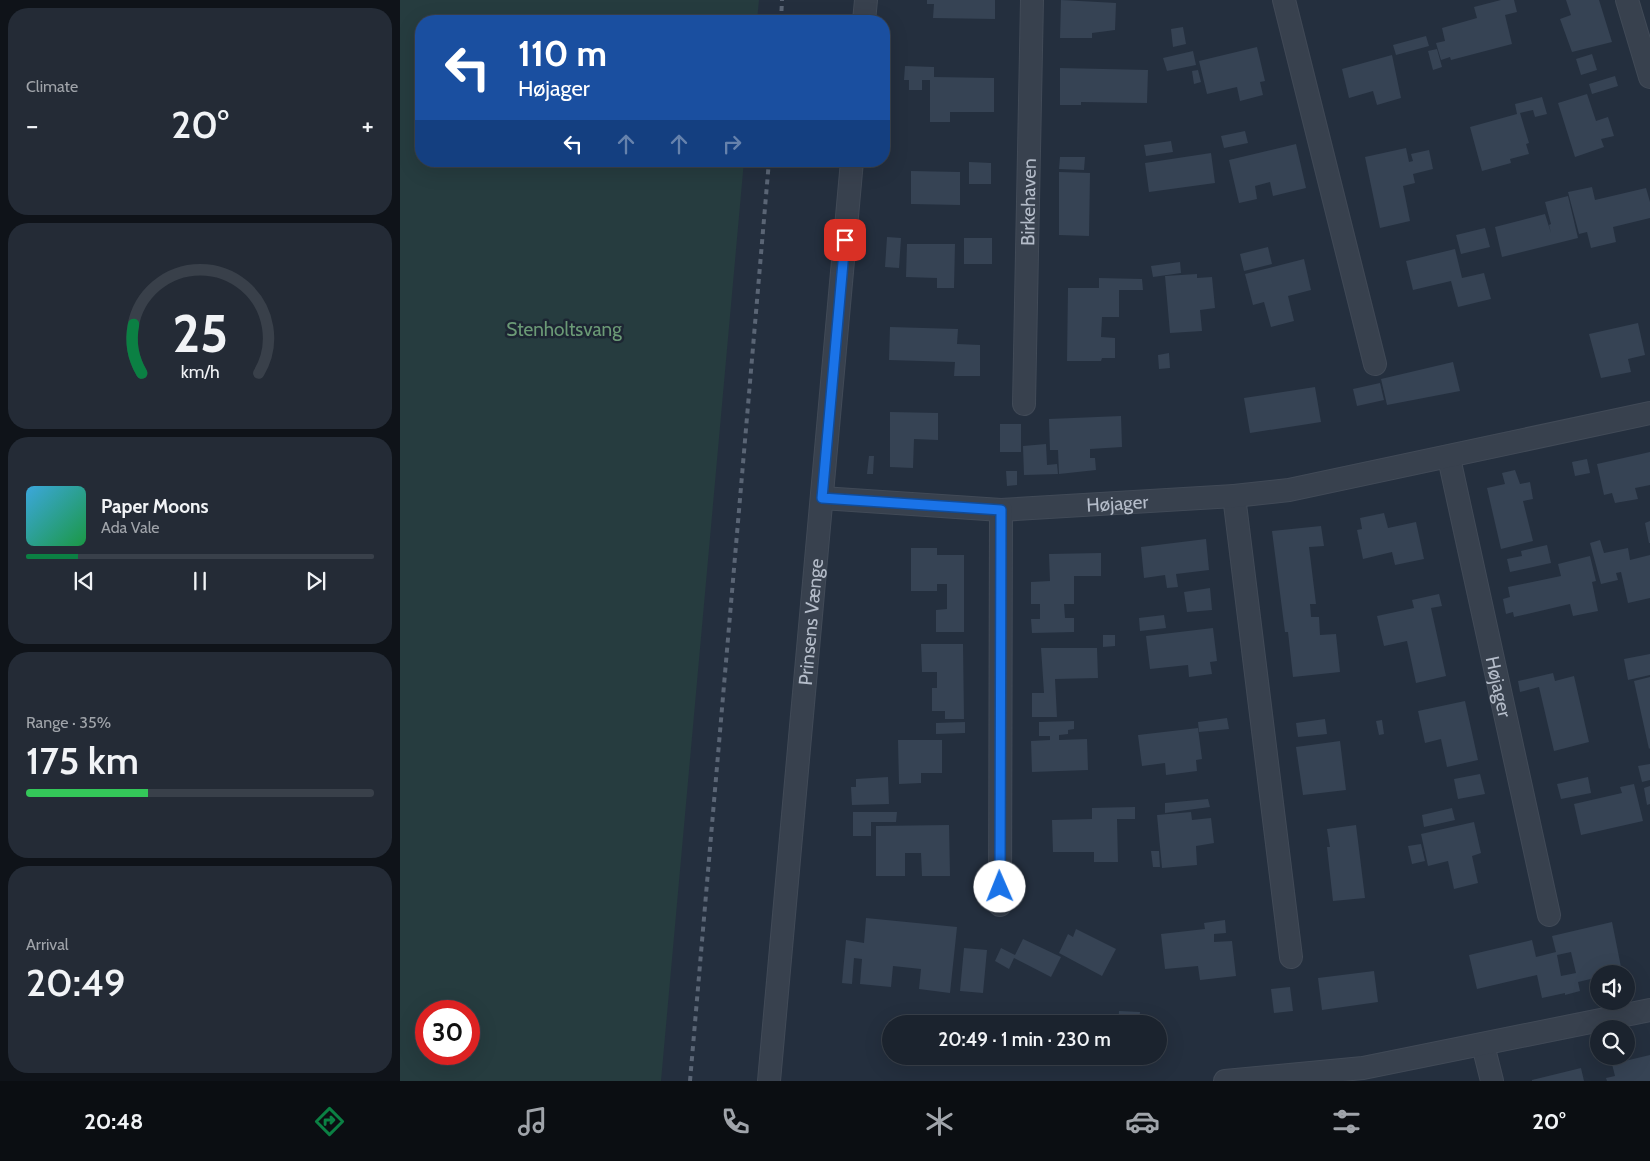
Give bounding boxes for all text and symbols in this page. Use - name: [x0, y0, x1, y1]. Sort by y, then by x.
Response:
- text: 110 m: [518, 32, 607, 75]
- icon: left: [435, 35, 500, 100]
- text: Højager: [518, 75, 590, 102]
- text: Climate: [26, 77, 78, 96]
- text: 20°: [171, 101, 229, 148]
- text: −: [26, 108, 38, 142]
- text: +: [362, 108, 374, 142]
- icon: left: [559, 130, 587, 158]
- icon: ahead: [612, 130, 640, 158]
- icon: ahead: [665, 130, 693, 158]
- icon: right: [718, 130, 746, 158]
- street label: Birkehaven: [1016, 158, 1040, 246]
- pin: [824, 219, 866, 261]
- icon: arrive: [831, 226, 859, 254]
- text: 25: [172, 302, 228, 365]
- park label: Stenholtsvang: [506, 318, 622, 341]
- text: km/h: [180, 361, 220, 382]
- street label: Højager: [1086, 490, 1149, 516]
- text: Paper Moons: [101, 495, 209, 518]
- text: Ada Vale: [101, 518, 160, 537]
- street label: Prinsens Vænge: [793, 557, 828, 686]
- icon: previous: [70, 567, 98, 595]
- icon: pause: [186, 567, 214, 595]
- icon: next: [302, 567, 330, 595]
- street label: Højager: [1481, 654, 1517, 719]
- text: Range · 35%: [26, 713, 111, 732]
- text: 175 km: [26, 737, 139, 784]
- position arrow: [973, 860, 1025, 912]
- text: Arrival: [26, 935, 69, 954]
- text: 20:49: [26, 959, 125, 1006]
- map controls: [1590, 965, 1635, 1065]
- button: sound: [1590, 965, 1635, 1010]
- speed limit sign: 30: [415, 1000, 480, 1065]
- button: search: [1590, 1020, 1635, 1065]
- text: 20:49 · 1 min · 230 m: [938, 1028, 1111, 1051]
- icon: directions: [312, 1104, 347, 1139]
- icon: music: [515, 1104, 550, 1139]
- icon: phone: [718, 1104, 753, 1139]
- icon: climate: [922, 1104, 957, 1139]
- icon: car: [1125, 1104, 1160, 1139]
- icon: filters: [1329, 1104, 1364, 1139]
- text: 20:48: [84, 1108, 143, 1135]
- text: 20°: [1532, 1108, 1566, 1135]

